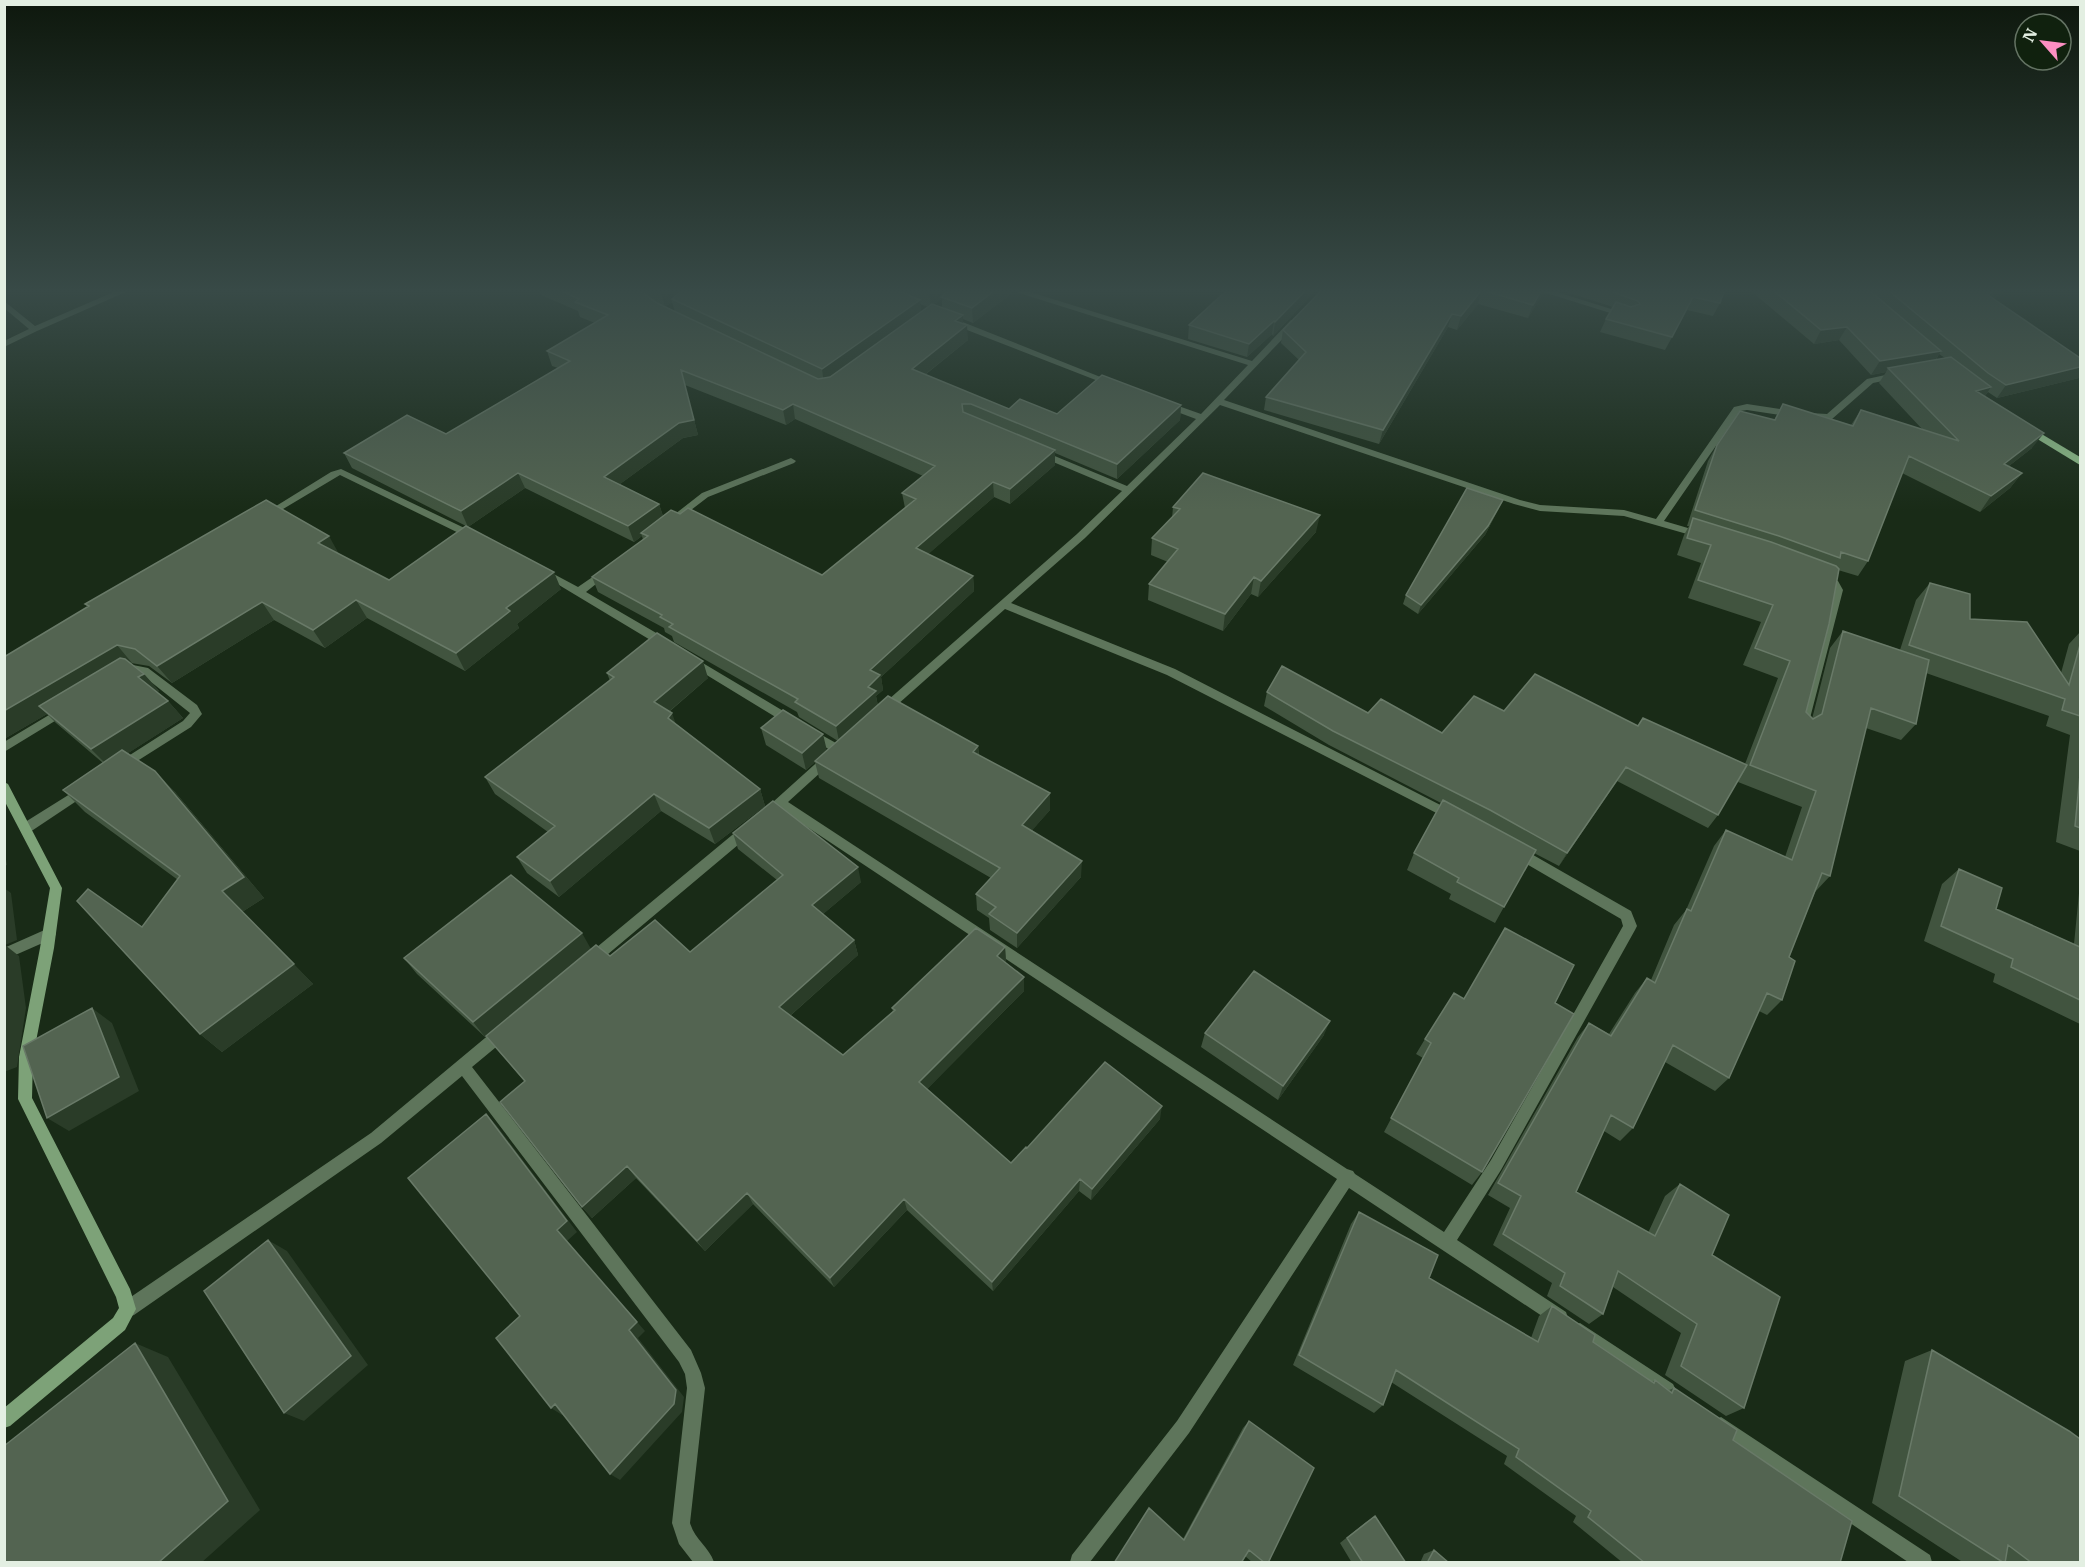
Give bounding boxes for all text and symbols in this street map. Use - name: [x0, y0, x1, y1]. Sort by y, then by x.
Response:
- north arrow: [2013, 12, 2073, 72]
- text: N: [2018, 25, 2042, 45]

